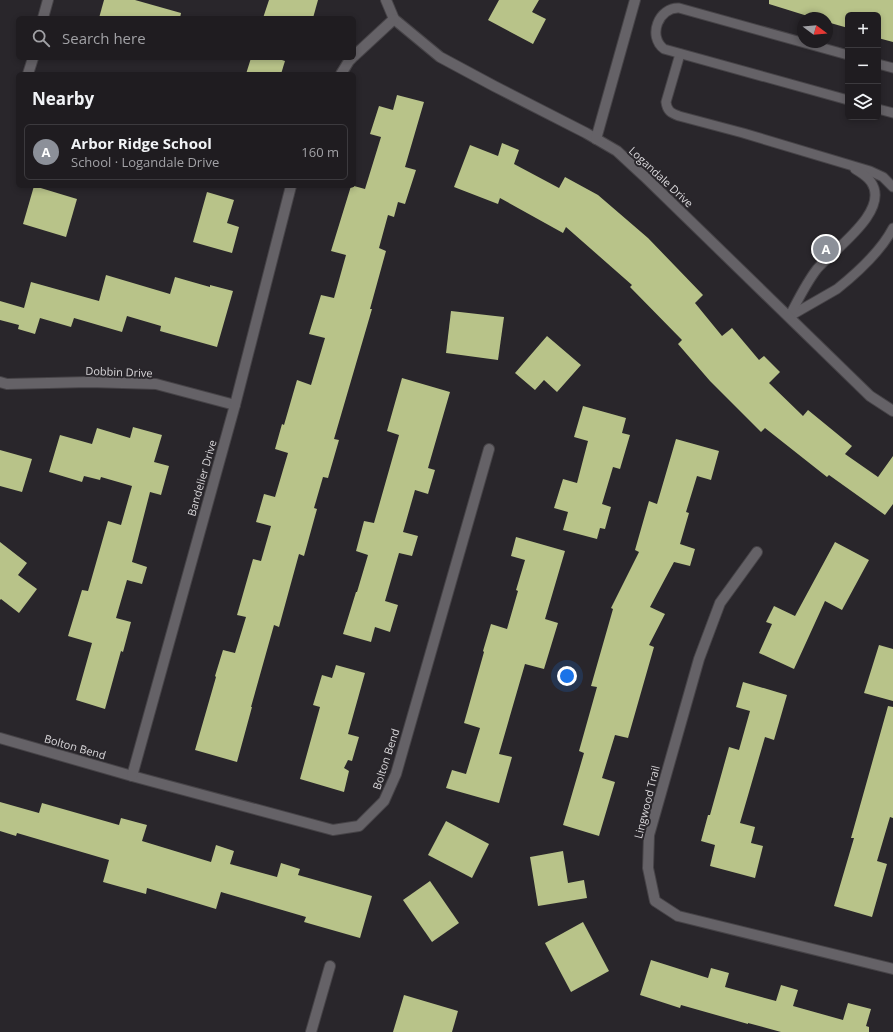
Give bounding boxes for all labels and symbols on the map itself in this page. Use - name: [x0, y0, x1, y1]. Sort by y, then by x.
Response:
- north arrow: [797, 12, 833, 48]
- street label: Logandale Drive: [626, 143, 697, 210]
- pin: A: [813, 234, 839, 264]
- street label: Dobbin Drive: [85, 363, 153, 380]
- street label: Bandelier Drive: [183, 438, 220, 518]
- your location: [557, 666, 577, 686]
- street label: Bolton Bend: [369, 726, 402, 791]
- street label: Bolton Bend: [43, 731, 108, 762]
- street label: Lingwood Trail: [630, 764, 663, 840]

